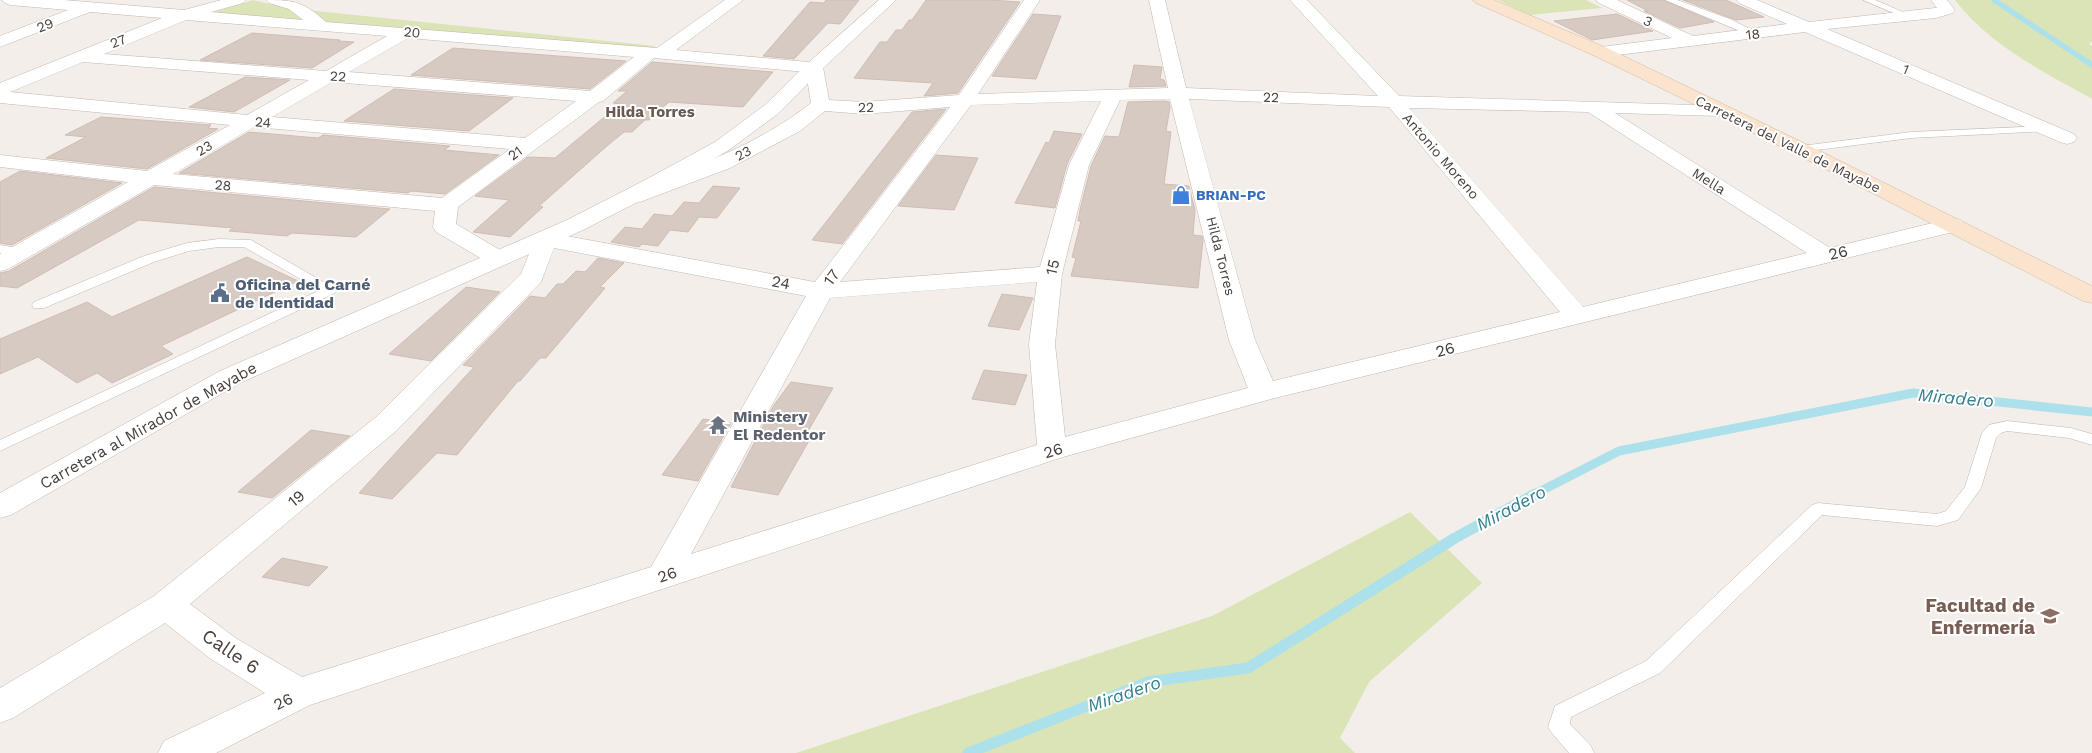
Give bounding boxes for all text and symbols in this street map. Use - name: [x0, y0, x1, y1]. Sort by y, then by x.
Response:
- street label: 3: [1641, 12, 1655, 30]
- street label: 29: [34, 15, 56, 35]
- street label: 20: [403, 23, 421, 41]
- street label: 18: [1745, 25, 1761, 43]
- street label: 27: [108, 31, 128, 51]
- street label: 1: [1900, 61, 1912, 77]
- street label: 22: [329, 67, 347, 85]
- street label: 22: [1263, 89, 1279, 105]
- street label: Carretera del Valle de Mayabe: [1693, 92, 1883, 196]
- street label: 22: [858, 99, 874, 115]
- district label: Hilda Torres: [605, 103, 695, 121]
- street label: Antonio Moreno: [1399, 110, 1483, 202]
- street label: 24: [254, 113, 272, 131]
- street label: 23: [193, 137, 215, 159]
- street label: 23: [732, 142, 754, 164]
- street label: 21: [505, 143, 525, 163]
- street label: Mella: [1689, 165, 1729, 197]
- street label: 28: [214, 176, 232, 194]
- shop icon: BRIAN-PC: [1170, 184, 1192, 206]
- place label: BRIAN-PC: [1196, 187, 1266, 203]
- street label: Hilda Torres: [1203, 215, 1239, 297]
- street label: 26: [1827, 241, 1850, 264]
- street label: 15: [1041, 257, 1063, 277]
- street label: 17: [819, 265, 844, 289]
- street label: 24: [770, 271, 792, 294]
- place label: Oficina del Carné de Identidad: [235, 275, 371, 312]
- public building icon: Oficina del Carné de Identidad: [209, 282, 231, 304]
- street label: 26: [1434, 338, 1457, 361]
- street label: Carretera al Mirador de Mayabe: [37, 358, 260, 493]
- water label: Miradero: [1917, 384, 1995, 411]
- place label: Ministery El Redentor: [733, 407, 826, 444]
- temple icon: Ministery El Redentor: [707, 414, 729, 436]
- street label: 26: [1041, 439, 1065, 462]
- water label: Miradero: [1472, 480, 1549, 535]
- street label: 19: [284, 486, 309, 511]
- street label: 26: [655, 562, 679, 586]
- place label: Facultad de Enfermería: [1925, 594, 2035, 639]
- school or university icon: Facultad de Enfermería: [2039, 605, 2061, 627]
- street label: Calle 6: [198, 624, 264, 679]
- water label: Miradero: [1084, 671, 1163, 716]
- street label: 26: [270, 689, 296, 714]

